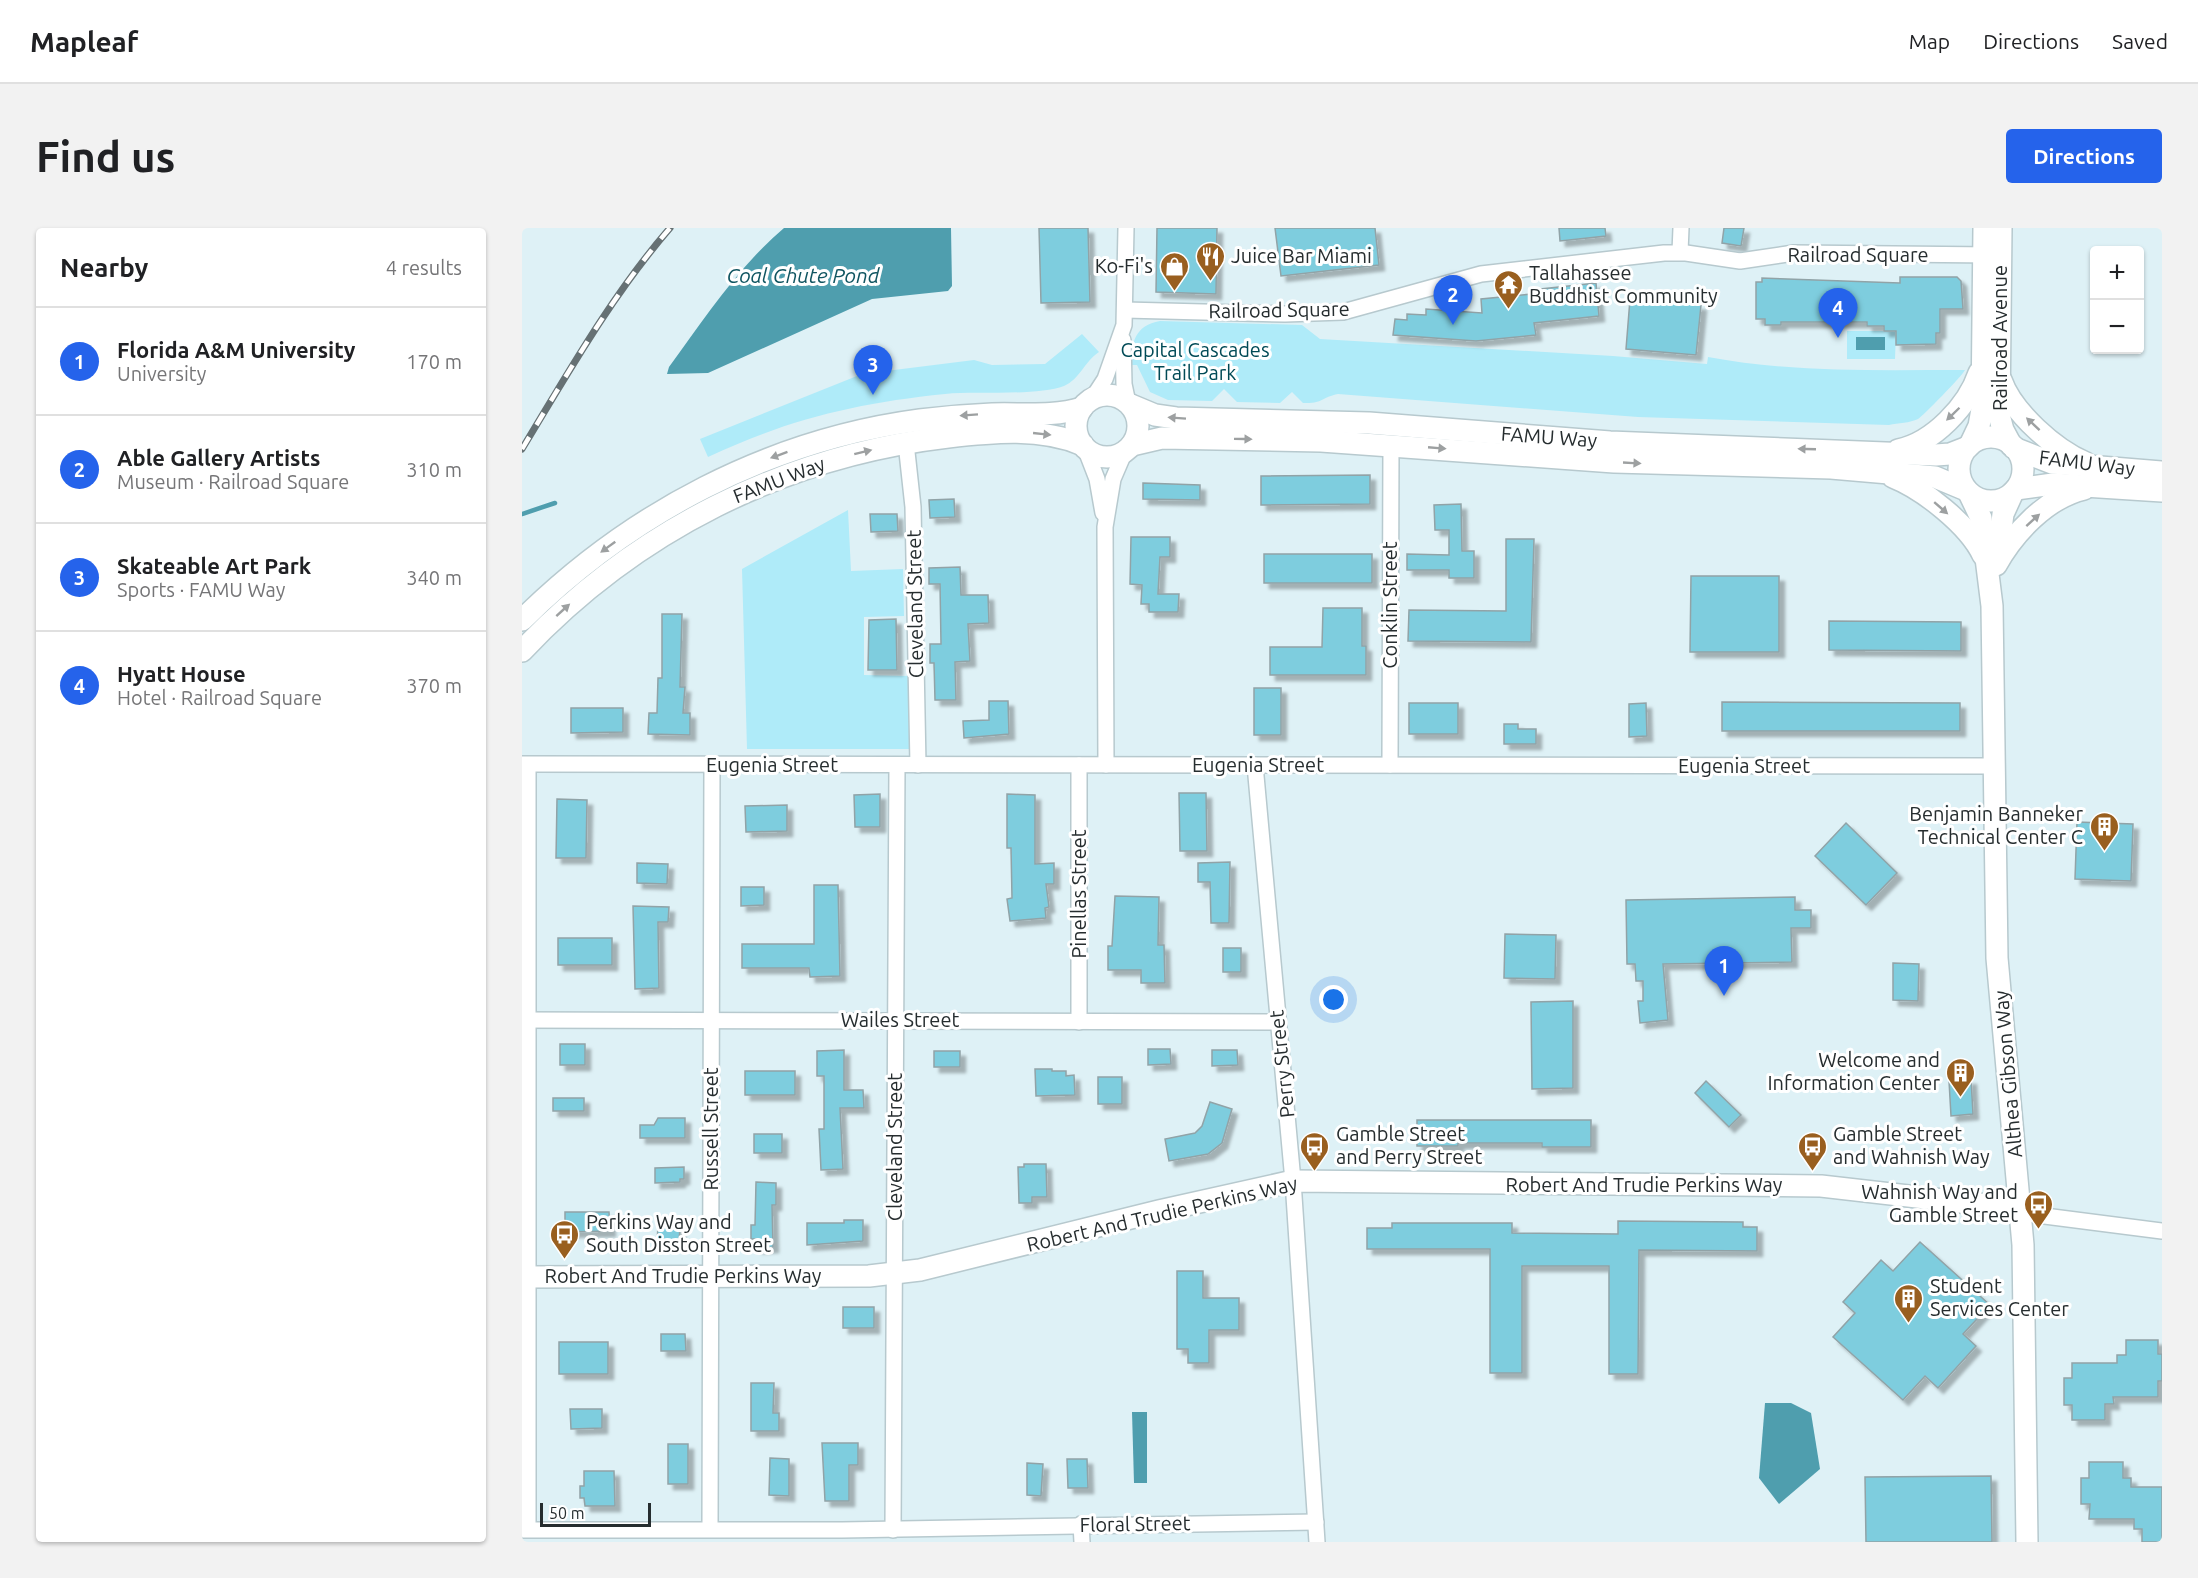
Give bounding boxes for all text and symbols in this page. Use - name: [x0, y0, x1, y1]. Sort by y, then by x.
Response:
- text: Mapleaf: [30, 26, 138, 57]
- text: Map: [1909, 29, 1950, 53]
- text: Directions: [1983, 29, 2079, 53]
- text: Saved: [2112, 29, 2168, 53]
- button: Directions: [2006, 129, 2162, 183]
- text: Find us: [36, 133, 175, 180]
- restaurant icon: Juice Bar Miami: [1194, 240, 1226, 282]
- street label: Railroad Square: [1787, 243, 1929, 266]
- place label: Juice Bar Miami: [1231, 244, 1372, 267]
- map controls: [2090, 246, 2144, 354]
- button: +: [2090, 246, 2144, 300]
- shop icon: Ko-Fi's: [1158, 250, 1190, 292]
- text: Nearby: [60, 253, 148, 282]
- place label: Ko-Fi's: [1095, 254, 1153, 277]
- text: 4 results: [386, 256, 462, 279]
- place label: Tallahassee Buddhist Community: [1529, 261, 1718, 307]
- water label: Coal Chute Pond: [727, 263, 881, 287]
- street label: Railroad Avenue: [1988, 265, 2011, 411]
- temple icon: Tallahassee Buddhist Community: [1492, 268, 1524, 310]
- pin: 2: [1434, 276, 1472, 325]
- pin: 4: [1818, 288, 1858, 338]
- street label: Railroad Square: [1208, 297, 1350, 322]
- button: −: [2090, 300, 2144, 354]
- text: Florida A&M University: [117, 337, 355, 362]
- park label: Capital Cascades Trail Park: [1120, 338, 1270, 384]
- pin: 3: [854, 346, 892, 395]
- text: 1: [74, 350, 85, 373]
- text: 170 m: [406, 350, 462, 373]
- text: University: [117, 362, 206, 385]
- one-way arrow: [1946, 406, 1960, 420]
- one-way arrow: [960, 411, 979, 420]
- one-way arrow: [1167, 413, 1186, 423]
- one-way arrow: [2025, 417, 2040, 431]
- street label: FAMU Way: [1500, 422, 1598, 451]
- one-way arrow: [1033, 429, 1052, 439]
- one-way arrow: [1233, 434, 1252, 444]
- one-way arrow: [1428, 443, 1447, 453]
- one-way arrow: [1798, 444, 1817, 453]
- text: Able Gallery Artists: [117, 445, 320, 470]
- street label: FAMU Way: [2038, 445, 2137, 480]
- one-way arrow: [853, 447, 872, 457]
- street label: FAMU Way: [730, 451, 828, 508]
- one-way arrow: [770, 451, 788, 461]
- text: 2: [74, 458, 85, 481]
- text: 310 m: [406, 458, 462, 481]
- one-way arrow: [1622, 458, 1641, 467]
- text: Museum · Railroad Square: [117, 470, 349, 493]
- one-way arrow: [1933, 501, 1948, 514]
- one-way arrow: [2025, 514, 2040, 527]
- street label: Cleveland Street: [902, 529, 927, 678]
- one-way arrow: [600, 540, 615, 552]
- street label: Conklin Street: [1378, 541, 1401, 669]
- text: Skateable Art Park: [117, 553, 311, 578]
- text: 3: [74, 566, 85, 589]
- text: 340 m: [406, 566, 462, 589]
- text: Sports · FAMU Way: [117, 578, 286, 601]
- one-way arrow: [556, 603, 571, 617]
- text: Hyatt House: [117, 661, 246, 686]
- text: 4: [74, 674, 85, 697]
- text: 370 m: [406, 674, 462, 697]
- text: Hotel · Railroad Square: [117, 686, 322, 709]
- street label: Eugenia Street: [706, 753, 838, 776]
- street label: Eugenia Street: [1192, 753, 1324, 776]
- street label: Eugenia Street: [1678, 754, 1810, 777]
- place label: Benjamin Banneker Technical Center C: [1909, 802, 2083, 848]
- building icon: Benjamin Banneker Technical Center C: [2088, 810, 2120, 852]
- street label: Pinellas Street: [1067, 829, 1090, 959]
- pin: 1: [1704, 946, 1744, 996]
- your location: [1319, 985, 1348, 1014]
- street label: Althea Gibson Way: [1989, 989, 2026, 1159]
- street label: Wailes Street: [841, 1008, 959, 1031]
- street label: Perry Street: [1264, 1009, 1299, 1119]
- place label: Welcome and Information Center: [1767, 1048, 1940, 1094]
- building icon: Welcome and Information Center: [1945, 1056, 1977, 1098]
- street label: Russell Street: [699, 1067, 722, 1191]
- street label: Cleveland Street: [883, 1073, 906, 1221]
- place label: Gamble Street and Perry Street: [1336, 1122, 1482, 1168]
- place label: Gamble Street and Wahnish Way: [1833, 1122, 1990, 1168]
- bus stop icon: Gamble Street and Perry Street: [1299, 1130, 1331, 1172]
- bus stop icon: Gamble Street and Wahnish Way: [1796, 1130, 1828, 1172]
- street label: Robert And Trudie Perkins Way: [1024, 1171, 1300, 1256]
- street label: Robert And Trudie Perkins Way: [1505, 1173, 1783, 1196]
- place label: Wahnish Way and Gamble Street: [1861, 1180, 2018, 1226]
- bus stop icon: Wahnish Way and Gamble Street: [2023, 1188, 2055, 1230]
- place label: Perkins Way and South Disston Street: [586, 1210, 771, 1256]
- bus stop icon: Perkins Way and South Disston Street: [549, 1218, 581, 1260]
- street label: Robert And Trudie Perkins Way: [544, 1264, 822, 1287]
- place label: Student Services Center: [1930, 1274, 2069, 1320]
- building icon: Student Services Center: [1893, 1282, 1925, 1324]
- scale bar: [540, 1500, 651, 1528]
- text: 50 m: [549, 1504, 585, 1522]
- street label: Floral Street: [1079, 1511, 1191, 1536]

